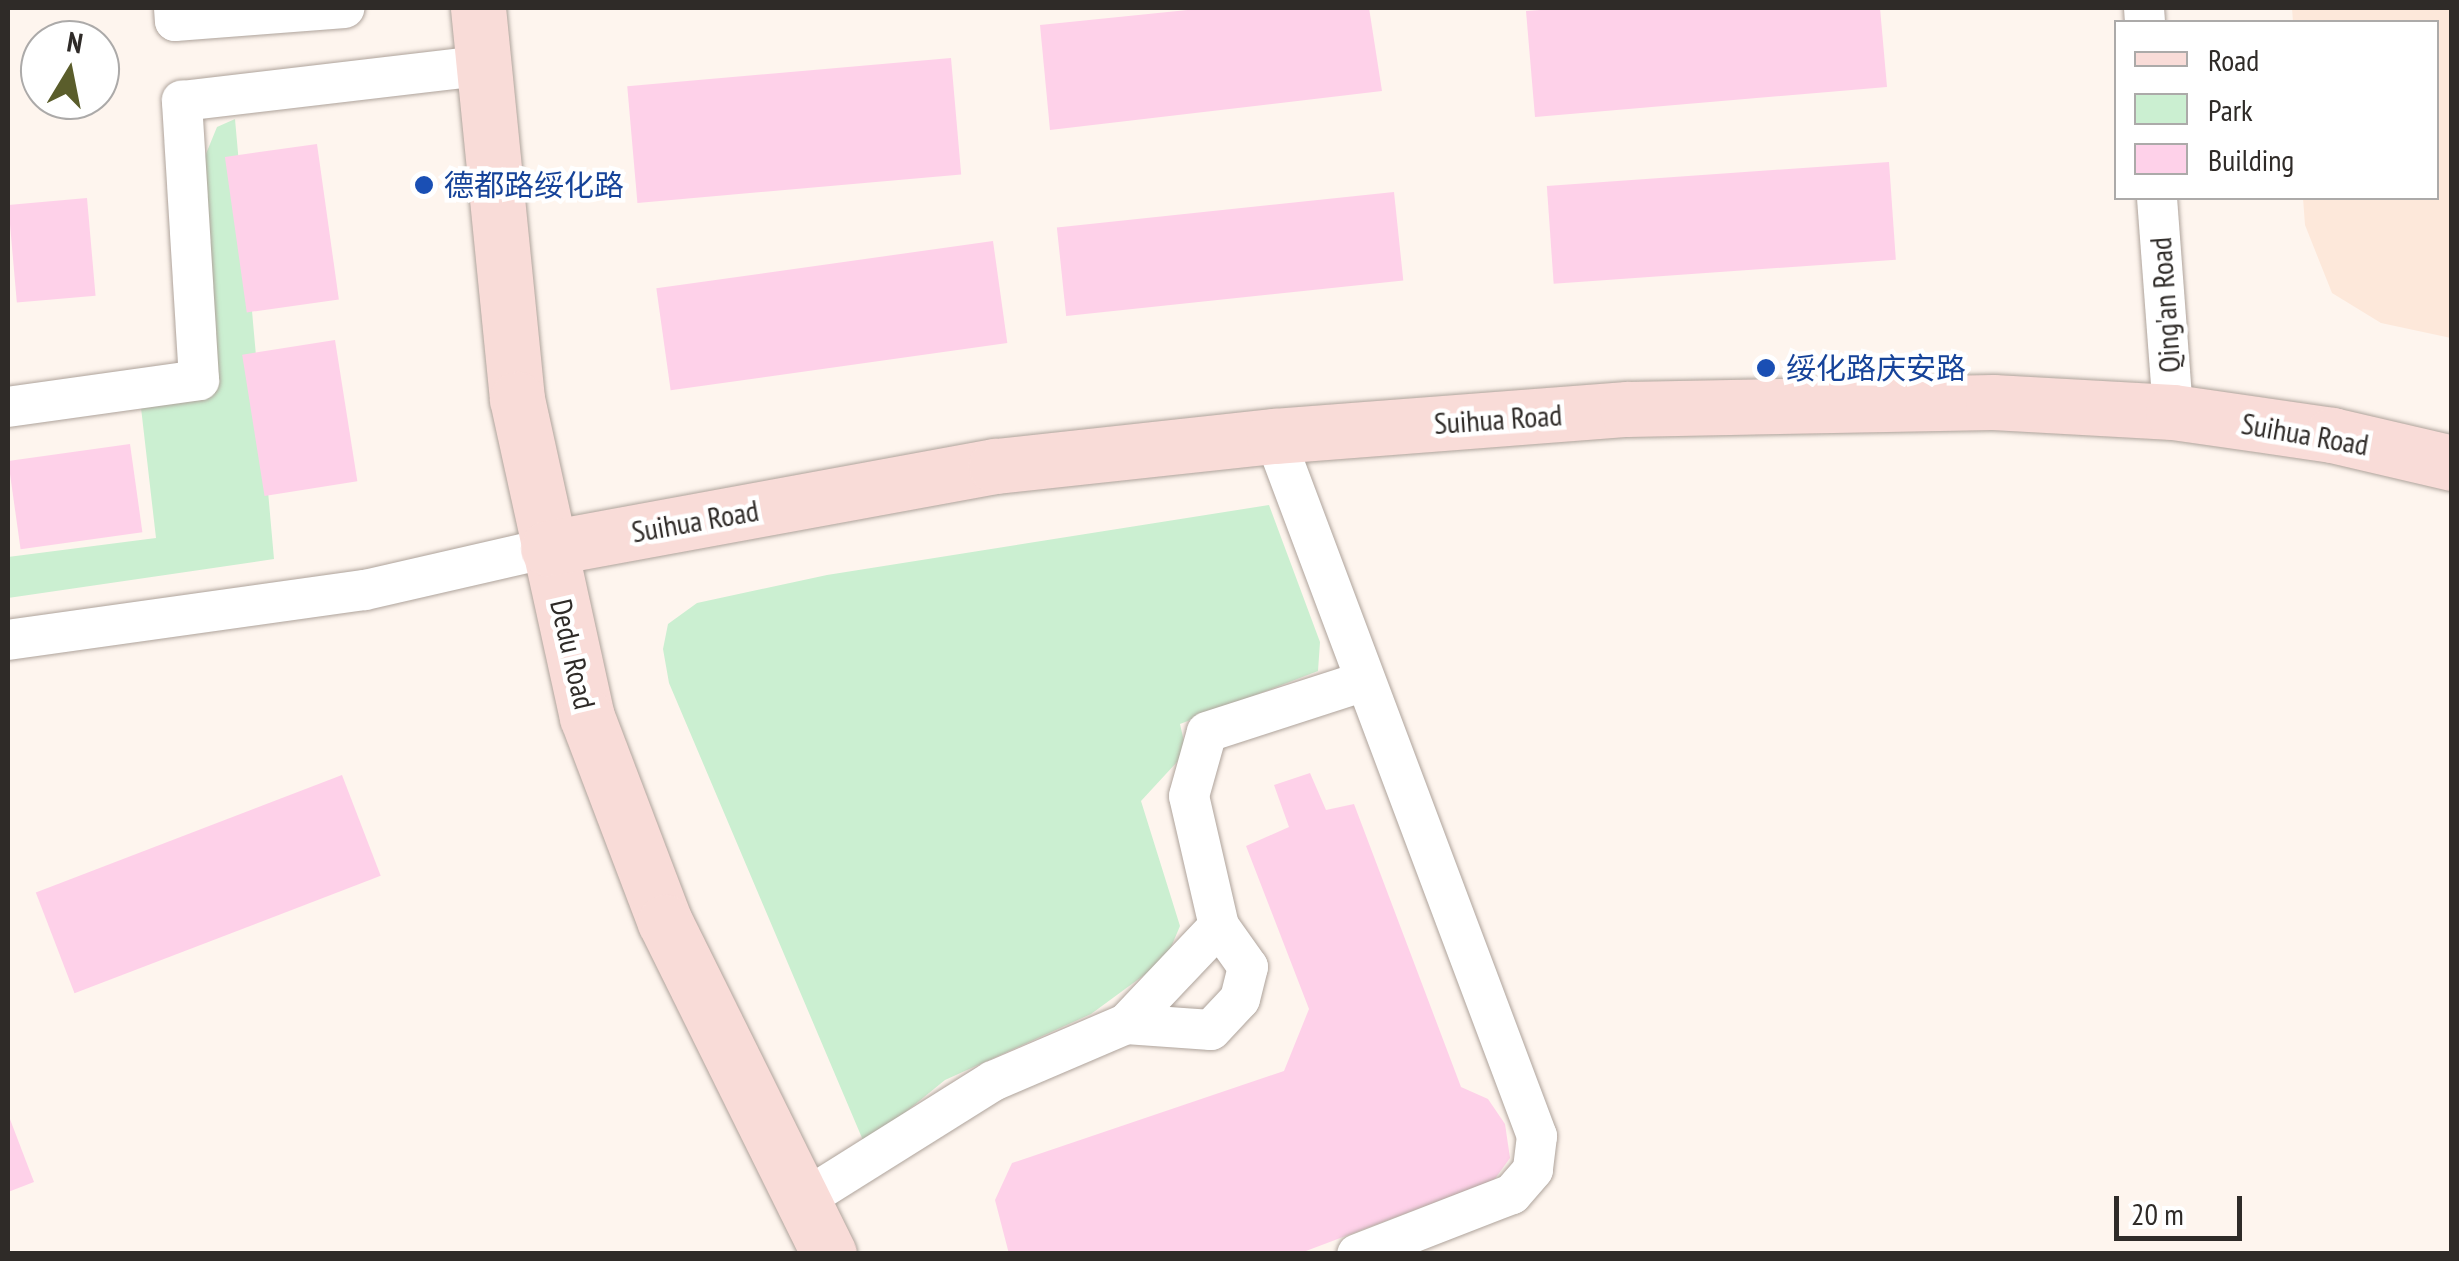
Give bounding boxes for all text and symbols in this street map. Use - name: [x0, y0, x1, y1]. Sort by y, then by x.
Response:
- north arrow: [20, 20, 120, 120]
- legend: [2114, 20, 2439, 200]
- text: N: [64, 22, 86, 61]
- text: Road: [2208, 40, 2259, 79]
- text: Park: [2208, 90, 2253, 129]
- text: Building: [2208, 140, 2294, 179]
- place label: 德都路绥化路: [444, 167, 624, 203]
- marker: 德都路绥化路: [413, 174, 435, 196]
- street label: Qing'an Road: [2142, 236, 2188, 374]
- place label: 绥化路庆安路: [1786, 350, 1966, 386]
- marker: 绥化路庆安路: [1755, 357, 1777, 379]
- street label: Suihua Road: [1433, 397, 1563, 441]
- street label: Suihua Road: [2239, 405, 2371, 463]
- street label: Suihua Road: [629, 492, 761, 550]
- street label: Dedu Road: [543, 596, 603, 712]
- scale bar: [2119, 1176, 2246, 1238]
- text: 20 m: [2131, 1194, 2184, 1233]

